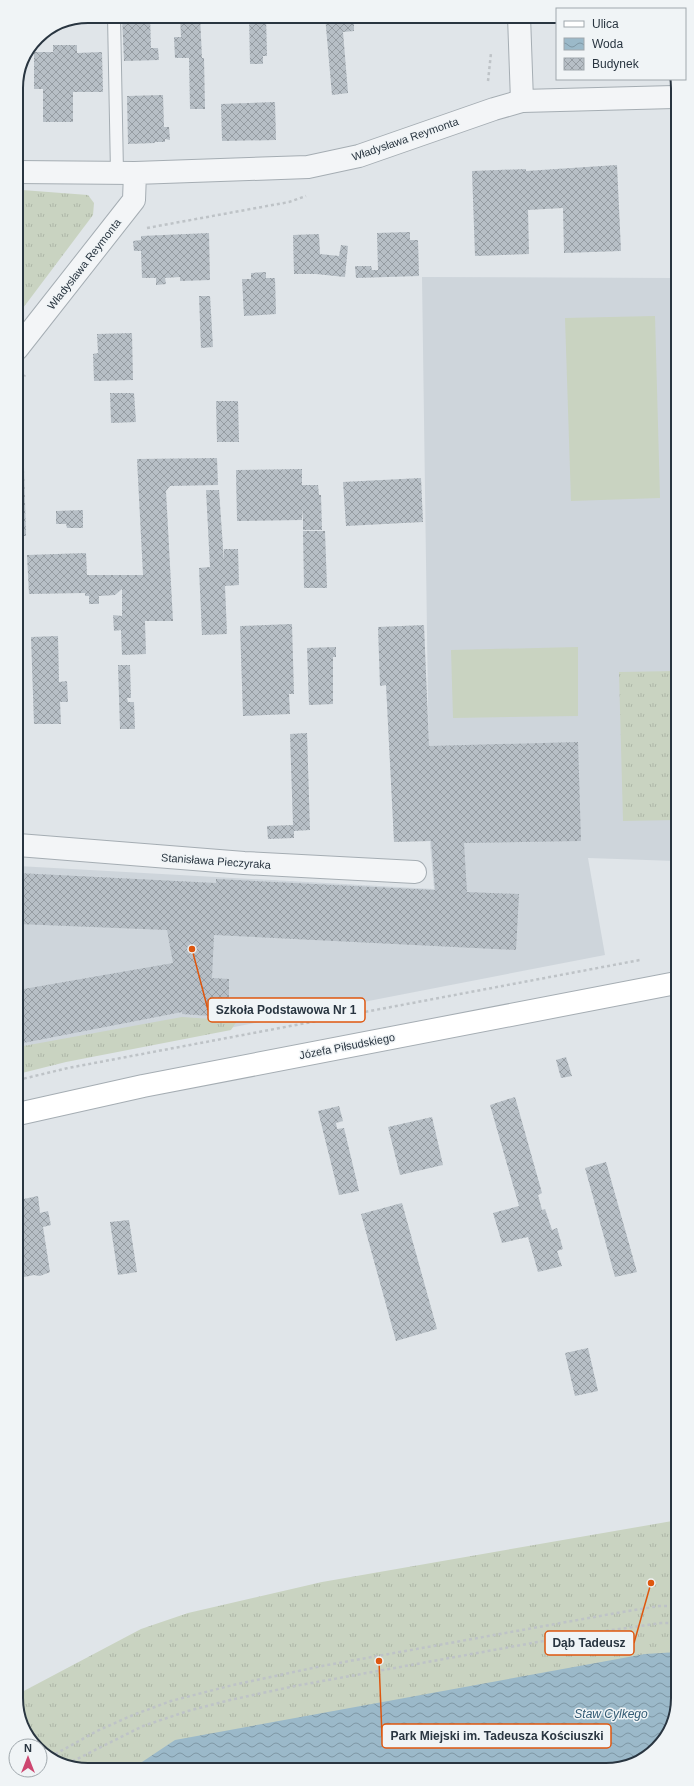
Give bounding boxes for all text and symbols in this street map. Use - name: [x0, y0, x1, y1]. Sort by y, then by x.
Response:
- legend: [556, 8, 686, 80]
- text: Ulica: [592, 17, 619, 31]
- text: Woda: [592, 37, 623, 51]
- text: Budynek: [592, 57, 640, 71]
- street label: Władysława Reymonta: [350, 115, 461, 163]
- street label: Władysława Reymonta: [45, 216, 124, 312]
- street label: Stanisława Pieczyraka: [161, 851, 272, 871]
- callout: Szkoła Podstawowa Nr 1: [208, 998, 365, 1022]
- text: Szkoła Podstawowa Nr 1: [216, 1003, 357, 1017]
- street label: Józefa Piłsudskiego: [298, 1031, 396, 1061]
- callout: Dąb Tadeusz: [545, 1631, 634, 1655]
- text: Dąb Tadeusz: [552, 1636, 626, 1650]
- water label: Staw Cylkego: [574, 1707, 648, 1721]
- callout: Park Miejski im. Tadeusza Kościuszki: [382, 1724, 611, 1748]
- text: Park Miejski im. Tadeusza Kościuszki: [390, 1729, 604, 1743]
- north arrow: [8, 1738, 48, 1778]
- text: N: [24, 1742, 32, 1754]

